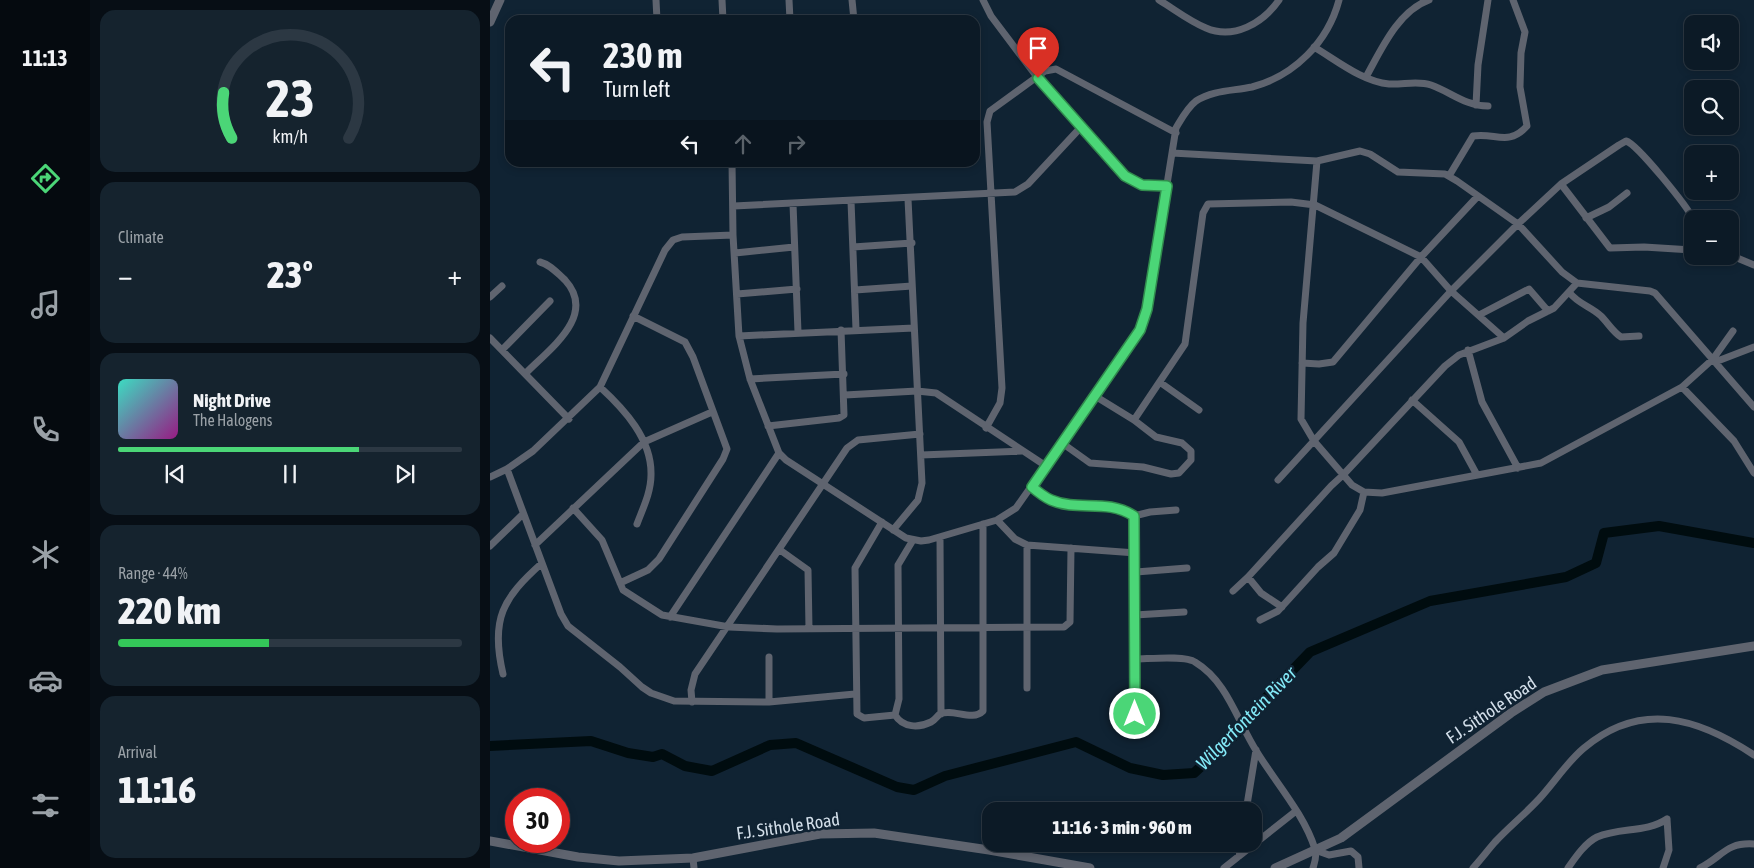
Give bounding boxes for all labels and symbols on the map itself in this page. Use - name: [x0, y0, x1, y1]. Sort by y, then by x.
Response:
- pin: [1017, 27, 1059, 78]
- water label: Wilgerfontein River: [1191, 661, 1302, 774]
- street label: F.J. Sithole Road: [1442, 672, 1540, 748]
- position arrow: [1108, 687, 1160, 739]
- speed limit sign: 30: [505, 788, 570, 853]
- street label: F.J. Sithole Road: [735, 808, 841, 844]

